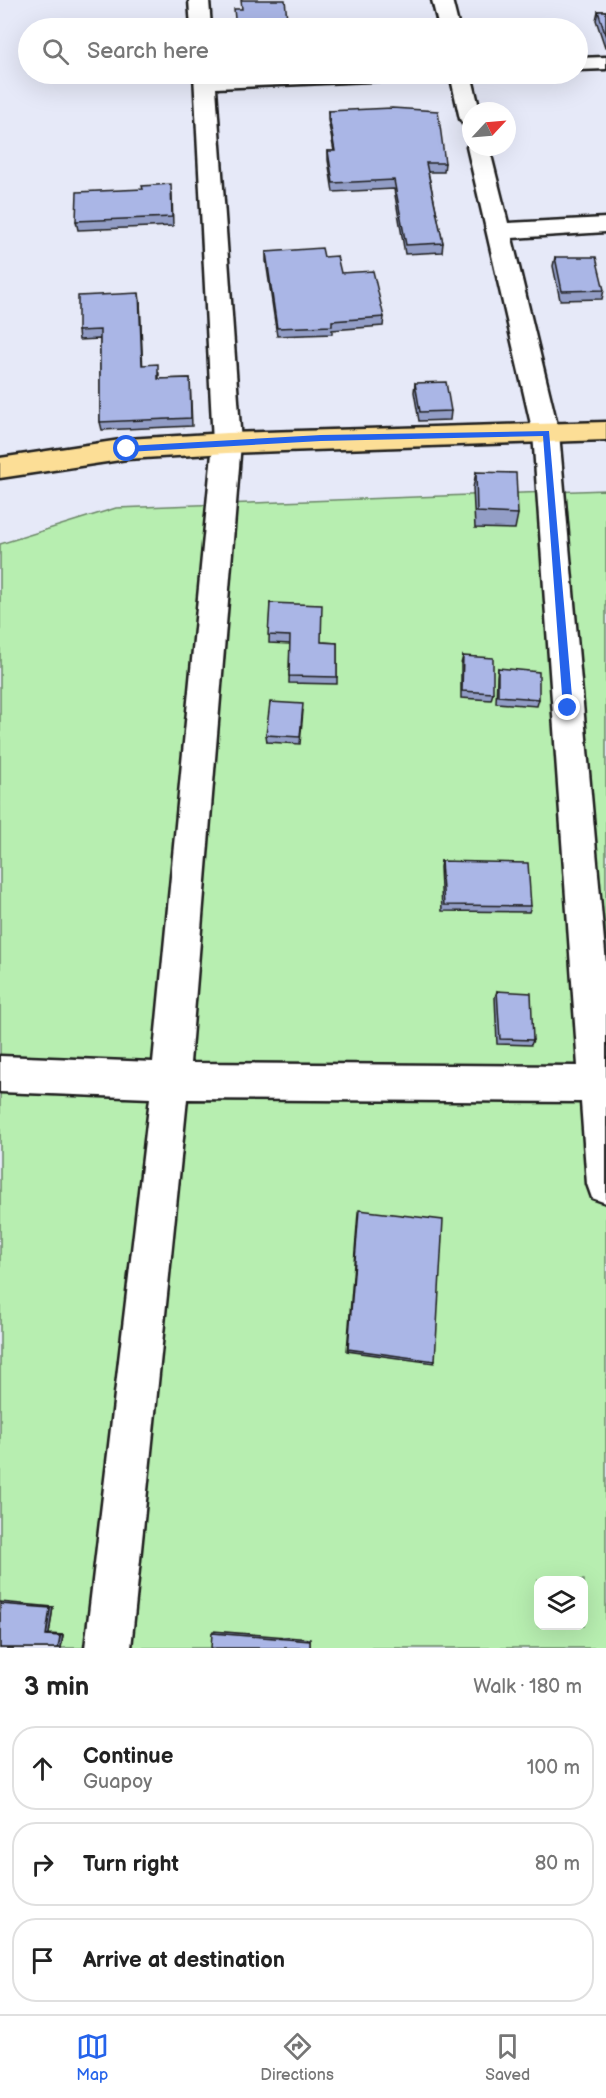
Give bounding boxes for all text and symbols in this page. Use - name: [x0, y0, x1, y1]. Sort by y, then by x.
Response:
- search box: [18, 18, 588, 84]
- icon: search: [39, 35, 72, 68]
- text: Search here: [87, 38, 209, 65]
- north arrow: [462, 102, 516, 156]
- route start: [113, 435, 139, 461]
- route end: [554, 694, 580, 720]
- map controls: [534, 1576, 588, 1630]
- button: layers: [534, 1576, 588, 1630]
- text: 3 min: [24, 1672, 89, 1703]
- text: Walk · 180 m: [473, 1675, 582, 1699]
- text: Continue: [83, 1743, 173, 1770]
- icon: ahead: [26, 1752, 59, 1785]
- text: 100 m: [527, 1756, 580, 1780]
- text: Guapoy: [83, 1770, 152, 1794]
- icon: right: [26, 1848, 59, 1881]
- text: Turn right: [83, 1851, 179, 1878]
- text: 80 m: [535, 1852, 580, 1876]
- icon: arrive: [26, 1944, 59, 1977]
- text: Arrive at destination: [83, 1947, 285, 1974]
- tab: Map: [76, 2030, 109, 2085]
- tab: Directions: [260, 2030, 334, 2085]
- tab: Saved: [485, 2030, 530, 2085]

